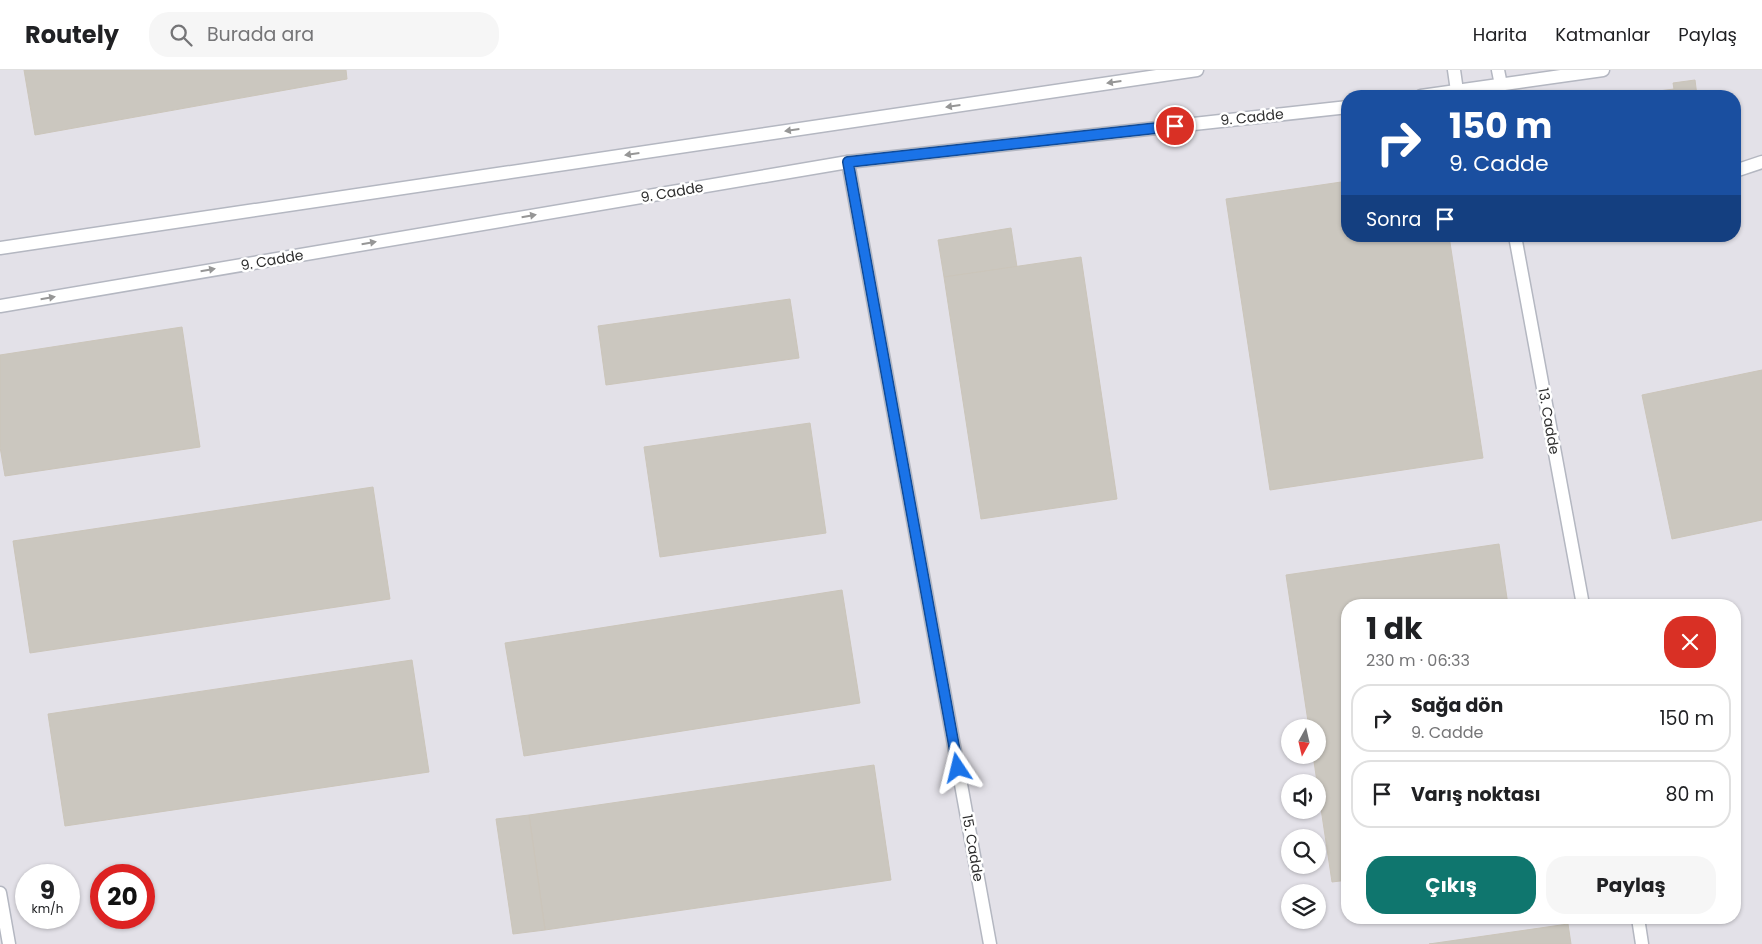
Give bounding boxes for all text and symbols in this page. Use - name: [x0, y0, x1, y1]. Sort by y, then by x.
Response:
- search box: [149, 12, 499, 57]
- text: Routely: [25, 18, 119, 51]
- icon: search: [167, 21, 195, 49]
- text: Burada ara: [207, 21, 314, 48]
- text: Harita: [1473, 22, 1527, 47]
- text: Katmanlar: [1555, 22, 1650, 47]
- text: Paylaş: [1678, 22, 1737, 47]
- one-way arrow: [1106, 79, 1122, 87]
- text: 150 m: [1449, 101, 1552, 150]
- one-way arrow: [945, 102, 961, 110]
- street label: 9. Cadde: [1219, 104, 1285, 130]
- pin: [1154, 105, 1196, 147]
- icon: right: [1366, 110, 1431, 175]
- icon: arrive: [1161, 112, 1189, 140]
- one-way arrow: [784, 126, 800, 134]
- text: 9. Cadde: [1449, 148, 1549, 179]
- one-way arrow: [623, 150, 639, 158]
- street label: 9. Cadde: [639, 177, 705, 207]
- icon: arrive: [1431, 205, 1459, 233]
- text: Sonra: [1366, 206, 1421, 233]
- one-way arrow: [521, 212, 537, 220]
- one-way arrow: [361, 239, 377, 247]
- street label: 9. Cadde: [239, 245, 305, 275]
- one-way arrow: [201, 266, 217, 274]
- one-way arrow: [40, 293, 56, 301]
- street label: 13. Cadde: [1533, 386, 1565, 456]
- text: 1 dk: [1366, 607, 1423, 650]
- button: close: [1664, 616, 1716, 668]
- text: 230 m · 06:33: [1366, 649, 1470, 672]
- text: Sağa dön: [1411, 692, 1503, 719]
- icon: right: [1368, 704, 1396, 732]
- text: 150 m: [1659, 705, 1714, 732]
- north arrow: [1281, 719, 1326, 764]
- map controls: [1281, 719, 1326, 929]
- text: 9. Cadde: [1411, 721, 1483, 744]
- position arrow: [931, 741, 983, 793]
- button: sound: [1281, 774, 1326, 819]
- icon: arrive: [1368, 780, 1396, 808]
- text: Varış noktası: [1411, 781, 1541, 808]
- text: 80 m: [1665, 781, 1714, 808]
- street label: 15. Cadde: [957, 813, 989, 883]
- button: search: [1281, 829, 1326, 874]
- button: Çıkış: [1366, 856, 1536, 914]
- button: Paylaş: [1546, 856, 1716, 914]
- speed limit sign: 20: [90, 864, 155, 929]
- text: 9: [40, 873, 55, 908]
- button: layers: [1281, 884, 1326, 929]
- text: km/h: [32, 900, 63, 917]

